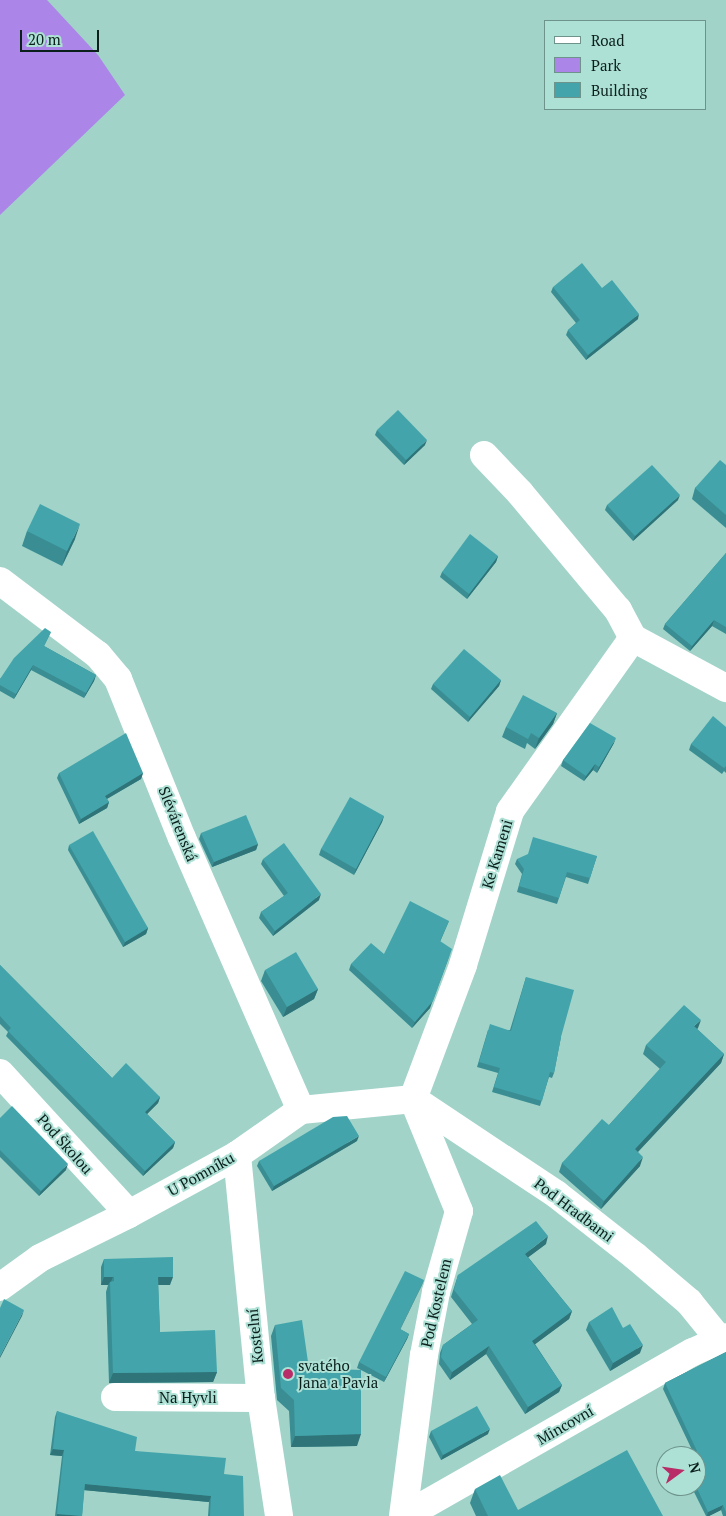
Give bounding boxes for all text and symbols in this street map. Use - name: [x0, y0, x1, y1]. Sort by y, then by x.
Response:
- scale bar: [22, 20, 101, 52]
- legend: [544, 20, 706, 110]
- text: 20 m: [28, 29, 61, 49]
- text: Road: [591, 30, 624, 50]
- text: Park: [591, 55, 621, 75]
- text: Building: [591, 80, 648, 100]
- street label: Slévárenská: [155, 784, 201, 864]
- street label: Ke Kameni: [478, 817, 516, 891]
- street label: Pod Školou: [34, 1110, 96, 1178]
- street label: U Pomníku: [165, 1148, 237, 1200]
- street label: Pod Hradbami: [531, 1174, 617, 1246]
- street label: Pod Kostelem: [417, 1257, 455, 1349]
- street label: Kostelní: [243, 1308, 267, 1364]
- place label: svatého Jana a Pavla: [298, 1356, 378, 1391]
- marker: svatého Jana a Pavla: [282, 1368, 294, 1380]
- street label: Na Hyvli: [159, 1389, 217, 1407]
- street label: Mincovní: [534, 1402, 596, 1448]
- north arrow: [656, 1446, 706, 1496]
- text: N: [685, 1460, 706, 1475]

